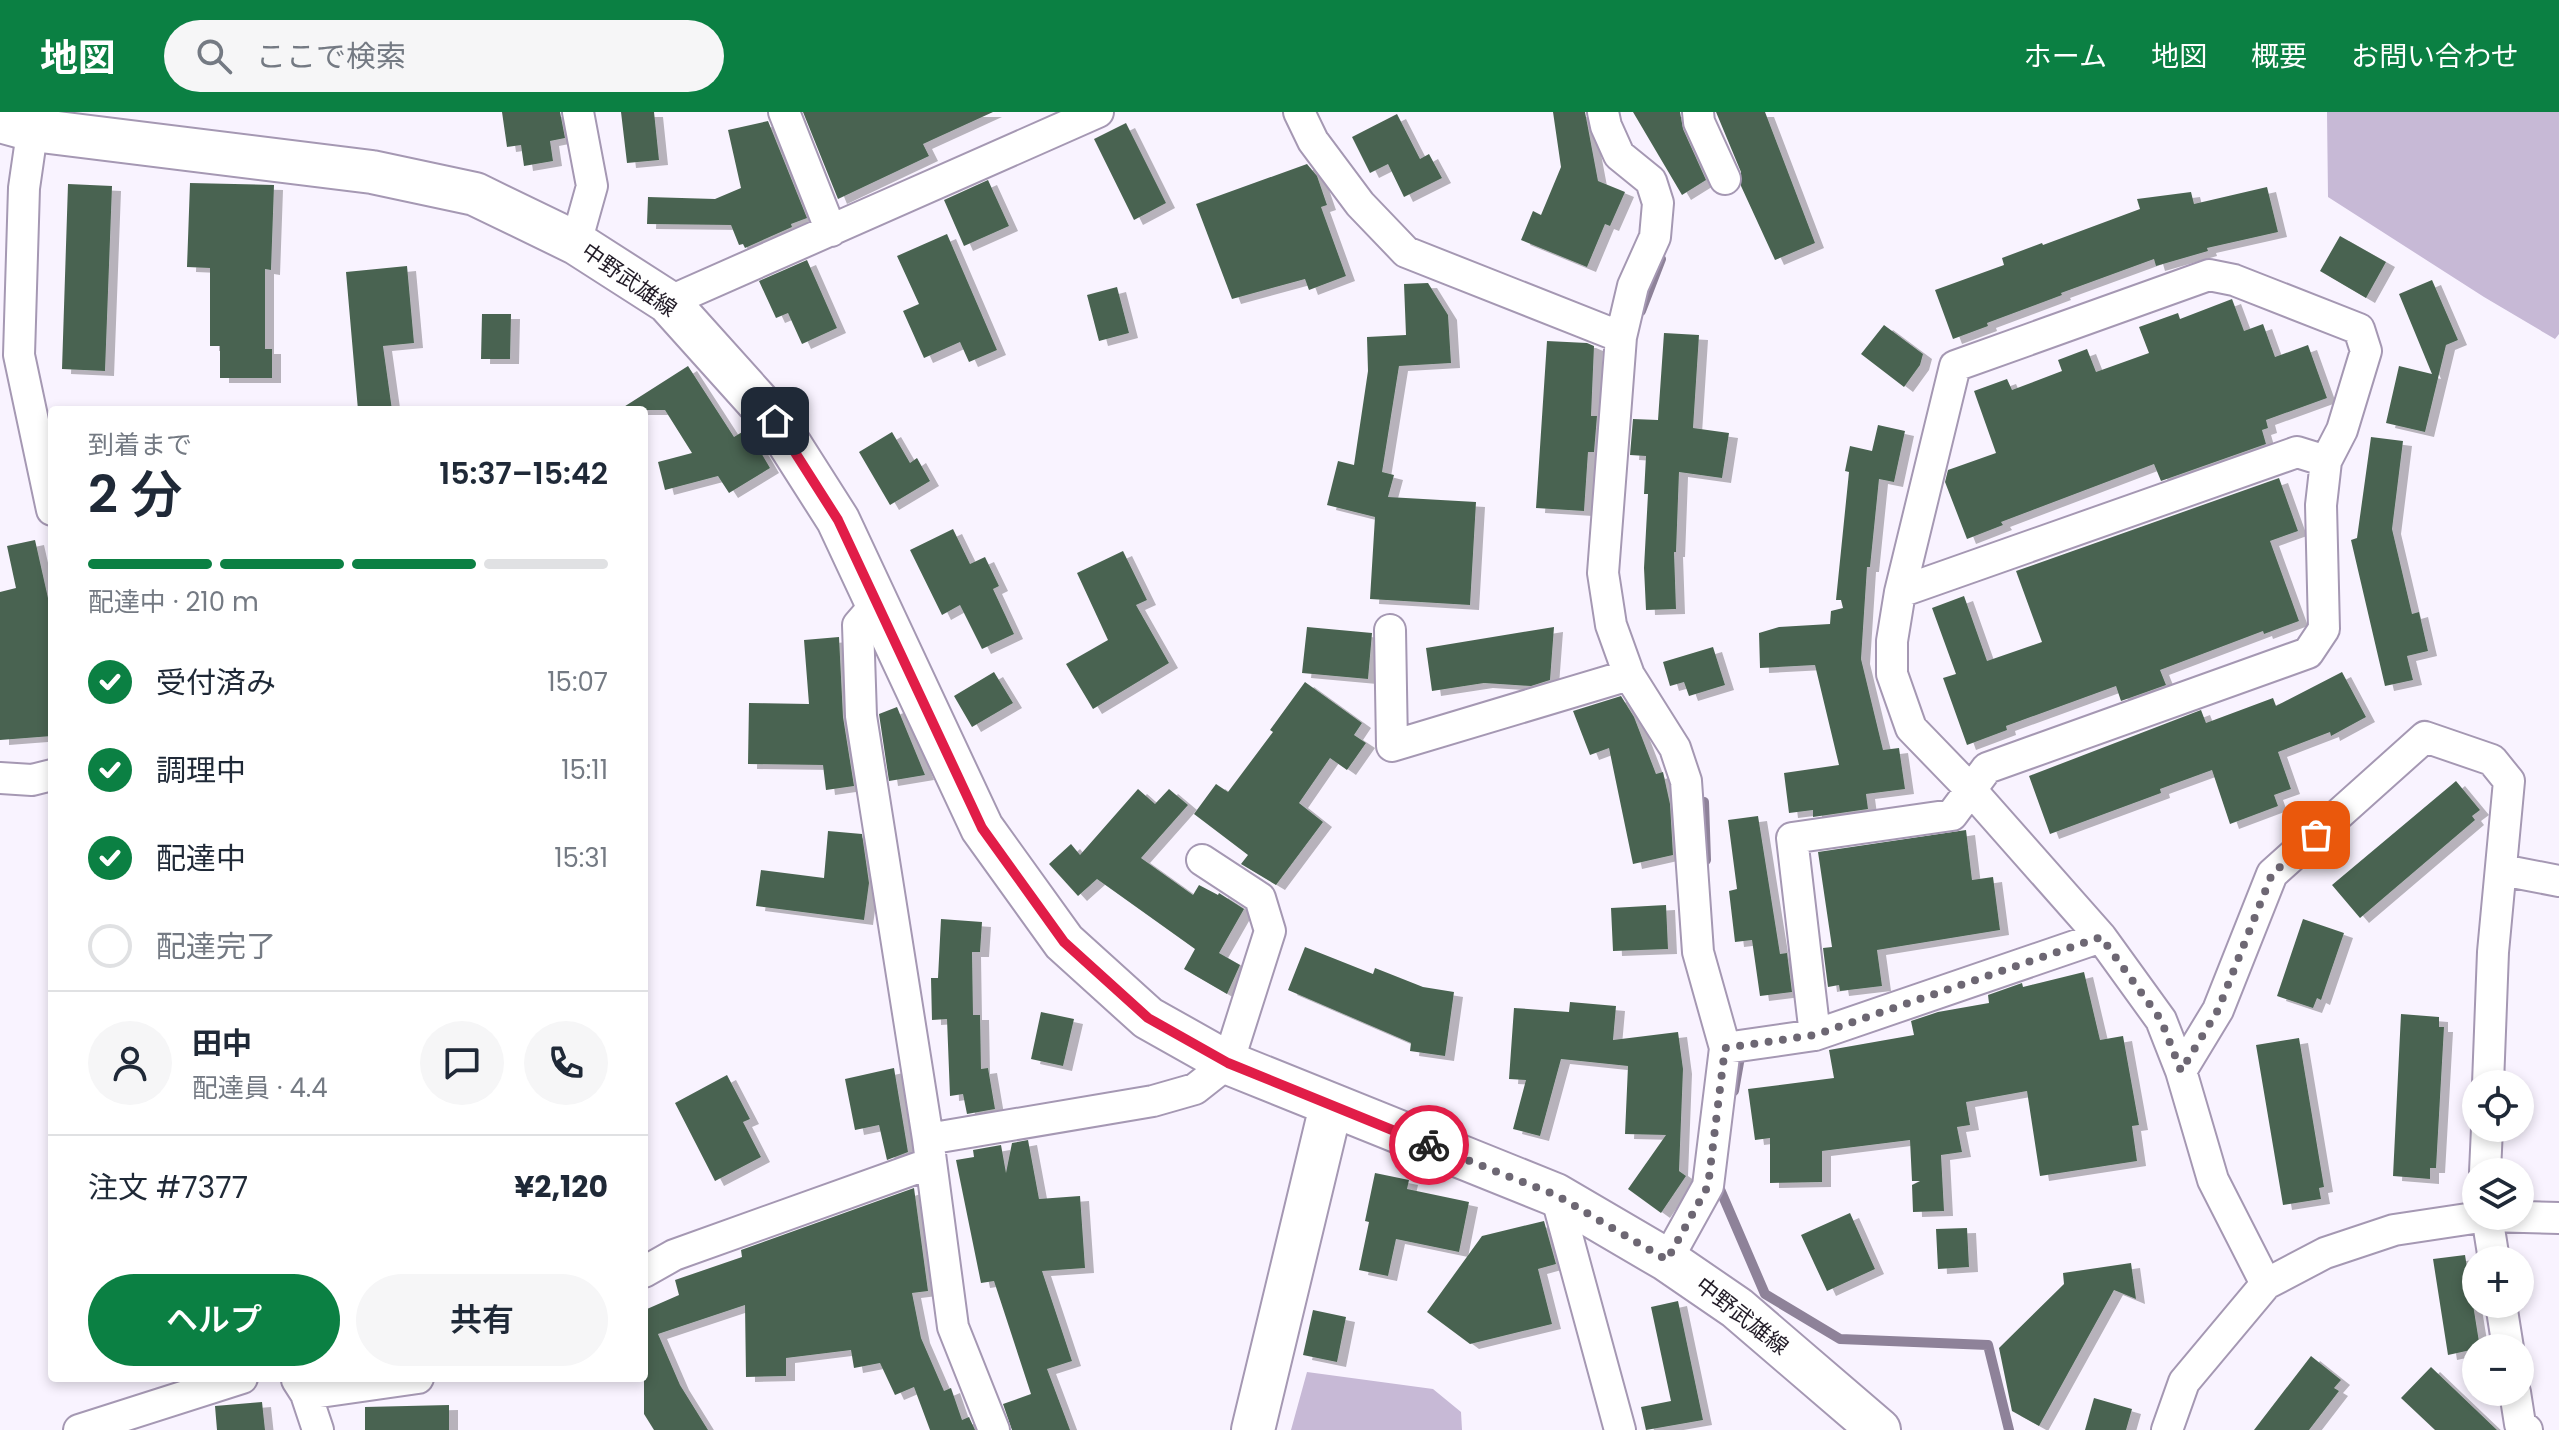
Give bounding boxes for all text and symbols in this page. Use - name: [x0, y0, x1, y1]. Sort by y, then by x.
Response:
- search box: [164, 20, 724, 92]
- text: 地図: [40, 31, 116, 84]
- icon: search: [192, 34, 236, 78]
- text: ここで検索: [256, 35, 406, 78]
- text: ホーム: [2024, 37, 2107, 76]
- text: 地図: [2151, 37, 2207, 76]
- text: 概要: [2251, 37, 2307, 76]
- text: お問い合わせ: [2351, 37, 2519, 76]
- street label: 中野武雄線: [575, 236, 683, 324]
- pin: [741, 387, 809, 455]
- icon: home: [753, 399, 797, 443]
- text: 到着まで: [88, 427, 192, 463]
- text: 15:37–15:42: [439, 452, 608, 495]
- text: 2 分: [88, 458, 182, 531]
- text: 配達中 · 210 m: [88, 584, 259, 620]
- icon: check: [88, 660, 132, 704]
- text: 受付済み: [156, 661, 276, 704]
- text: 15:07: [547, 664, 608, 700]
- icon: check: [88, 748, 132, 792]
- text: 調理中: [156, 749, 246, 792]
- text: 15:11: [561, 752, 608, 788]
- pin: [2282, 801, 2350, 869]
- icon: bag: [2294, 813, 2338, 857]
- icon: check: [88, 836, 132, 880]
- text: 配達中: [156, 837, 246, 880]
- text: 15:31: [554, 840, 608, 876]
- text: 配達完了: [156, 925, 276, 968]
- button: person: [88, 1021, 172, 1105]
- button: chat: [420, 1021, 504, 1105]
- button: phone: [524, 1021, 608, 1105]
- text: 田中: [192, 1022, 252, 1065]
- text: 配達員 · 4.4: [192, 1070, 328, 1106]
- map controls: [2462, 1070, 2534, 1406]
- button: locate: [2462, 1070, 2534, 1142]
- courier: [1389, 1105, 1469, 1185]
- icon: bike: [1407, 1123, 1451, 1167]
- button: layers: [2462, 1158, 2534, 1230]
- text: ¥2,120: [514, 1165, 608, 1208]
- text: 注文 #7377: [88, 1166, 248, 1209]
- button: +: [2462, 1246, 2534, 1318]
- street label: 中野武雄線: [1689, 1270, 1795, 1362]
- button: ヘルプ: [88, 1274, 340, 1366]
- button: 共有: [356, 1274, 608, 1366]
- button: −: [2462, 1334, 2534, 1406]

